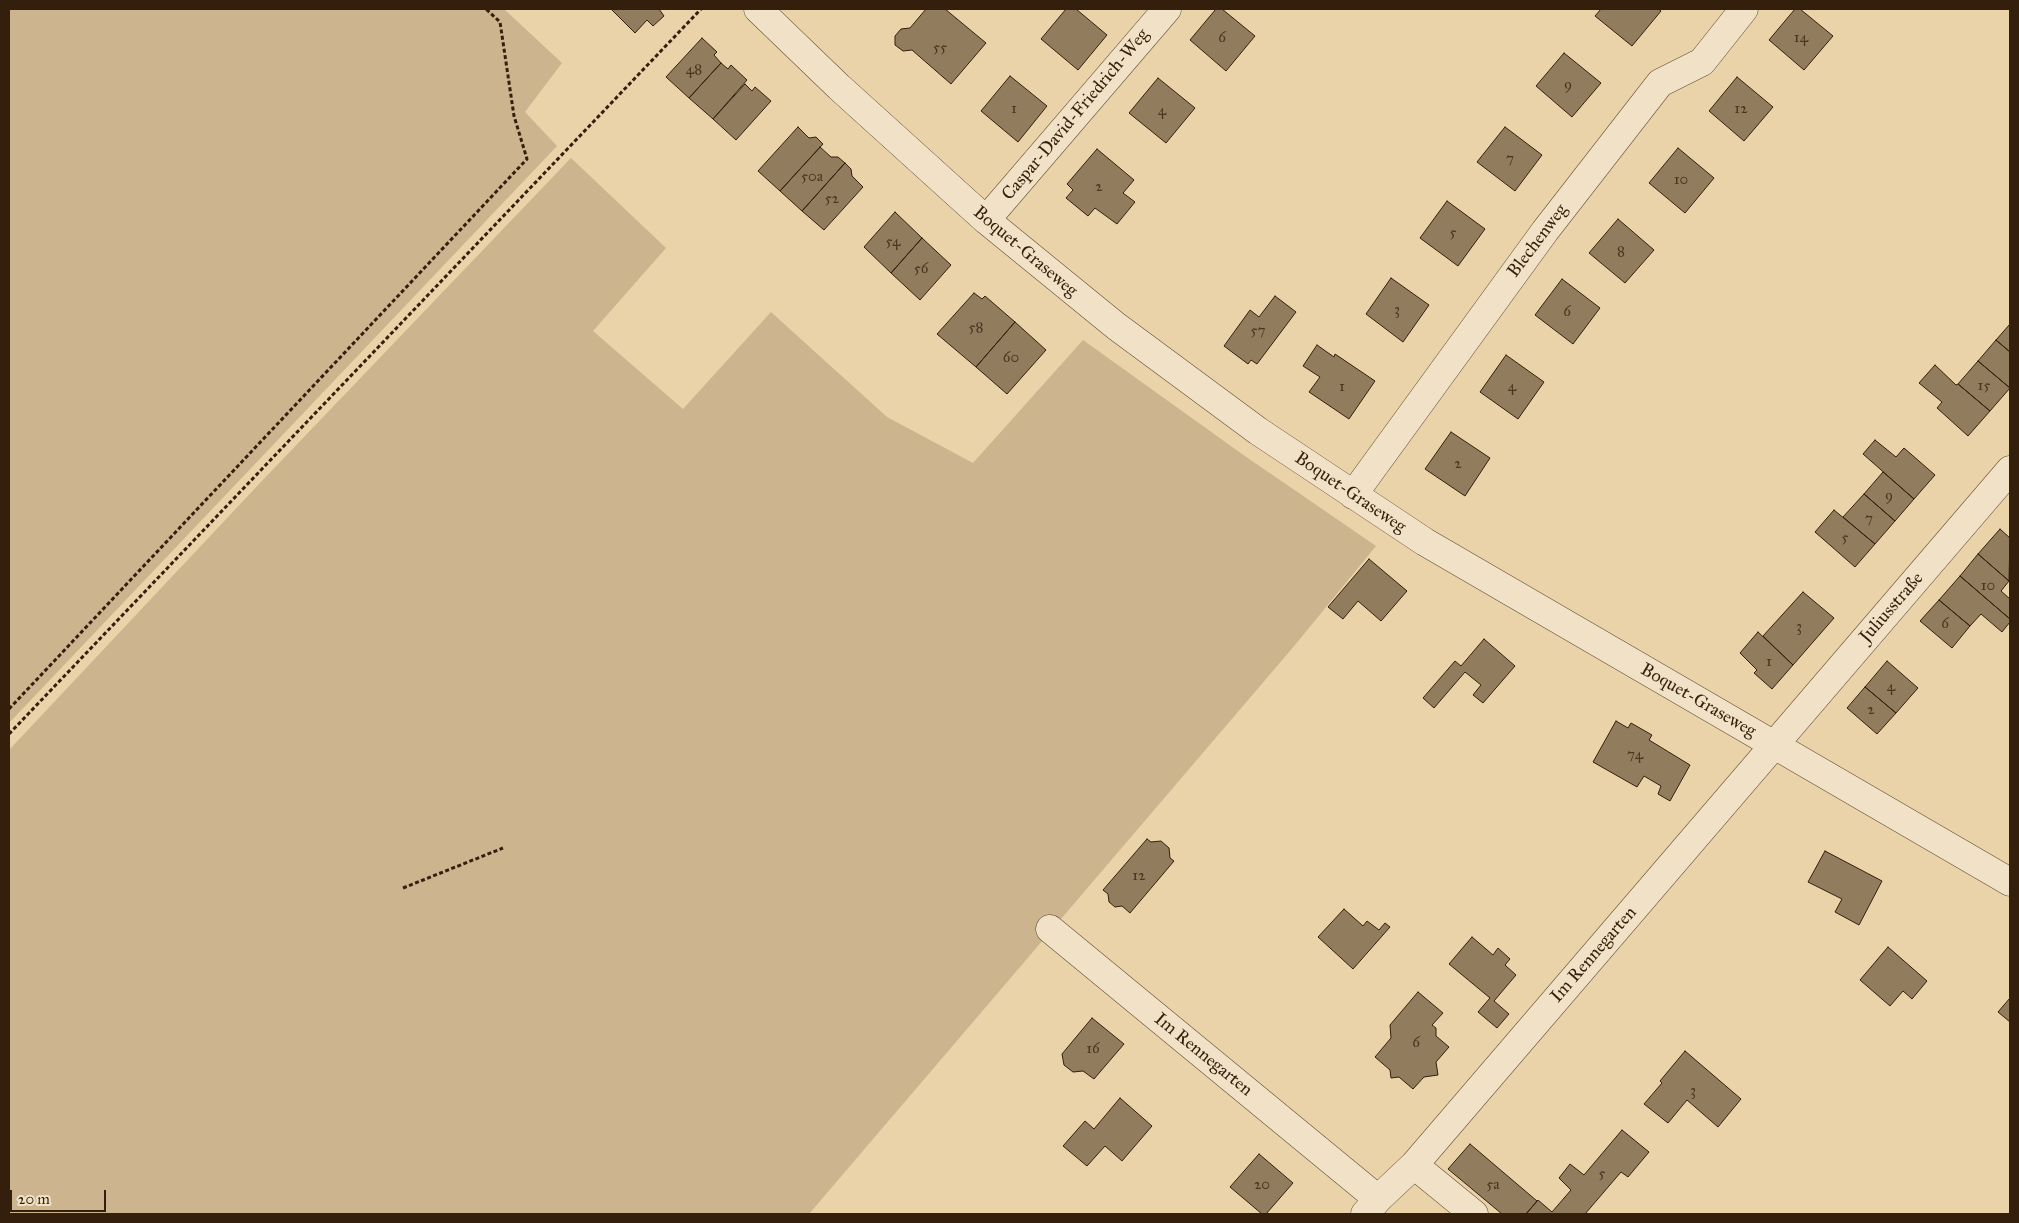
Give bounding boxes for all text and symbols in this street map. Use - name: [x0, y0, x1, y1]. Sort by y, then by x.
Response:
- street label: Caspar-David-Friedrich-Weg: [998, 25, 1154, 205]
- house number: 6: [1218, 29, 1226, 47]
- house number: 14: [1794, 29, 1808, 47]
- house number: 55: [933, 39, 947, 57]
- house number: 48: [686, 61, 702, 79]
- house number: 9: [1564, 76, 1572, 94]
- house number: 1: [1011, 100, 1017, 118]
- house number: 12: [1734, 100, 1748, 118]
- house number: 4: [1158, 102, 1166, 120]
- house number: 7: [1506, 150, 1514, 168]
- house number: 50a: [801, 168, 823, 186]
- house number: 10: [1674, 171, 1688, 189]
- house number: 2: [1095, 178, 1103, 196]
- house number: 52: [825, 190, 839, 208]
- street label: Blechenweg: [1503, 200, 1573, 282]
- street label: Boquet-Graseweg: [968, 202, 1082, 302]
- house number: 5: [1450, 224, 1456, 242]
- house number: 54: [886, 233, 900, 251]
- house number: 8: [1617, 243, 1625, 261]
- house number: 56: [914, 260, 928, 278]
- house number: 3: [1394, 301, 1400, 319]
- house number: 6: [1563, 303, 1571, 321]
- house number: 58: [969, 319, 983, 337]
- house number: 57: [1251, 322, 1265, 340]
- house number: 60: [1003, 349, 1019, 367]
- house number: 15: [1978, 377, 1990, 395]
- house number: 1: [1339, 378, 1345, 396]
- house number: 4: [1508, 378, 1516, 396]
- street label: Boquet-Graseweg: [1290, 448, 1410, 538]
- house number: 2: [1454, 455, 1462, 473]
- house number: 9: [1885, 487, 1893, 505]
- house number: 7: [1865, 510, 1873, 528]
- house number: 5: [1842, 529, 1848, 547]
- street label: Juliusstraße: [1855, 568, 1929, 648]
- house number: 10: [1981, 577, 1995, 595]
- house number: 6: [1941, 615, 1949, 633]
- house number: 3: [1796, 618, 1802, 636]
- house number: 1: [1766, 653, 1772, 671]
- street label: Boquet-Graseweg: [1636, 659, 1760, 743]
- house number: 4: [1887, 678, 1895, 696]
- house number: 2: [1867, 701, 1875, 719]
- house number: 74: [1627, 746, 1643, 764]
- house number: 12: [1132, 867, 1146, 885]
- street label: Im Rennegarten: [1546, 903, 1642, 1007]
- street label: Im Rennegarten: [1150, 1009, 1256, 1101]
- house number: 6: [1412, 1034, 1420, 1052]
- house number: 16: [1086, 1040, 1100, 1058]
- house number: 3: [1690, 1082, 1696, 1100]
- house number: 5: [1599, 1165, 1605, 1183]
- house number: 20: [1254, 1176, 1270, 1194]
- house number: 5a: [1486, 1176, 1500, 1194]
- scale bar: [12, 1180, 109, 1212]
- text: 20 m: [18, 1190, 50, 1208]

